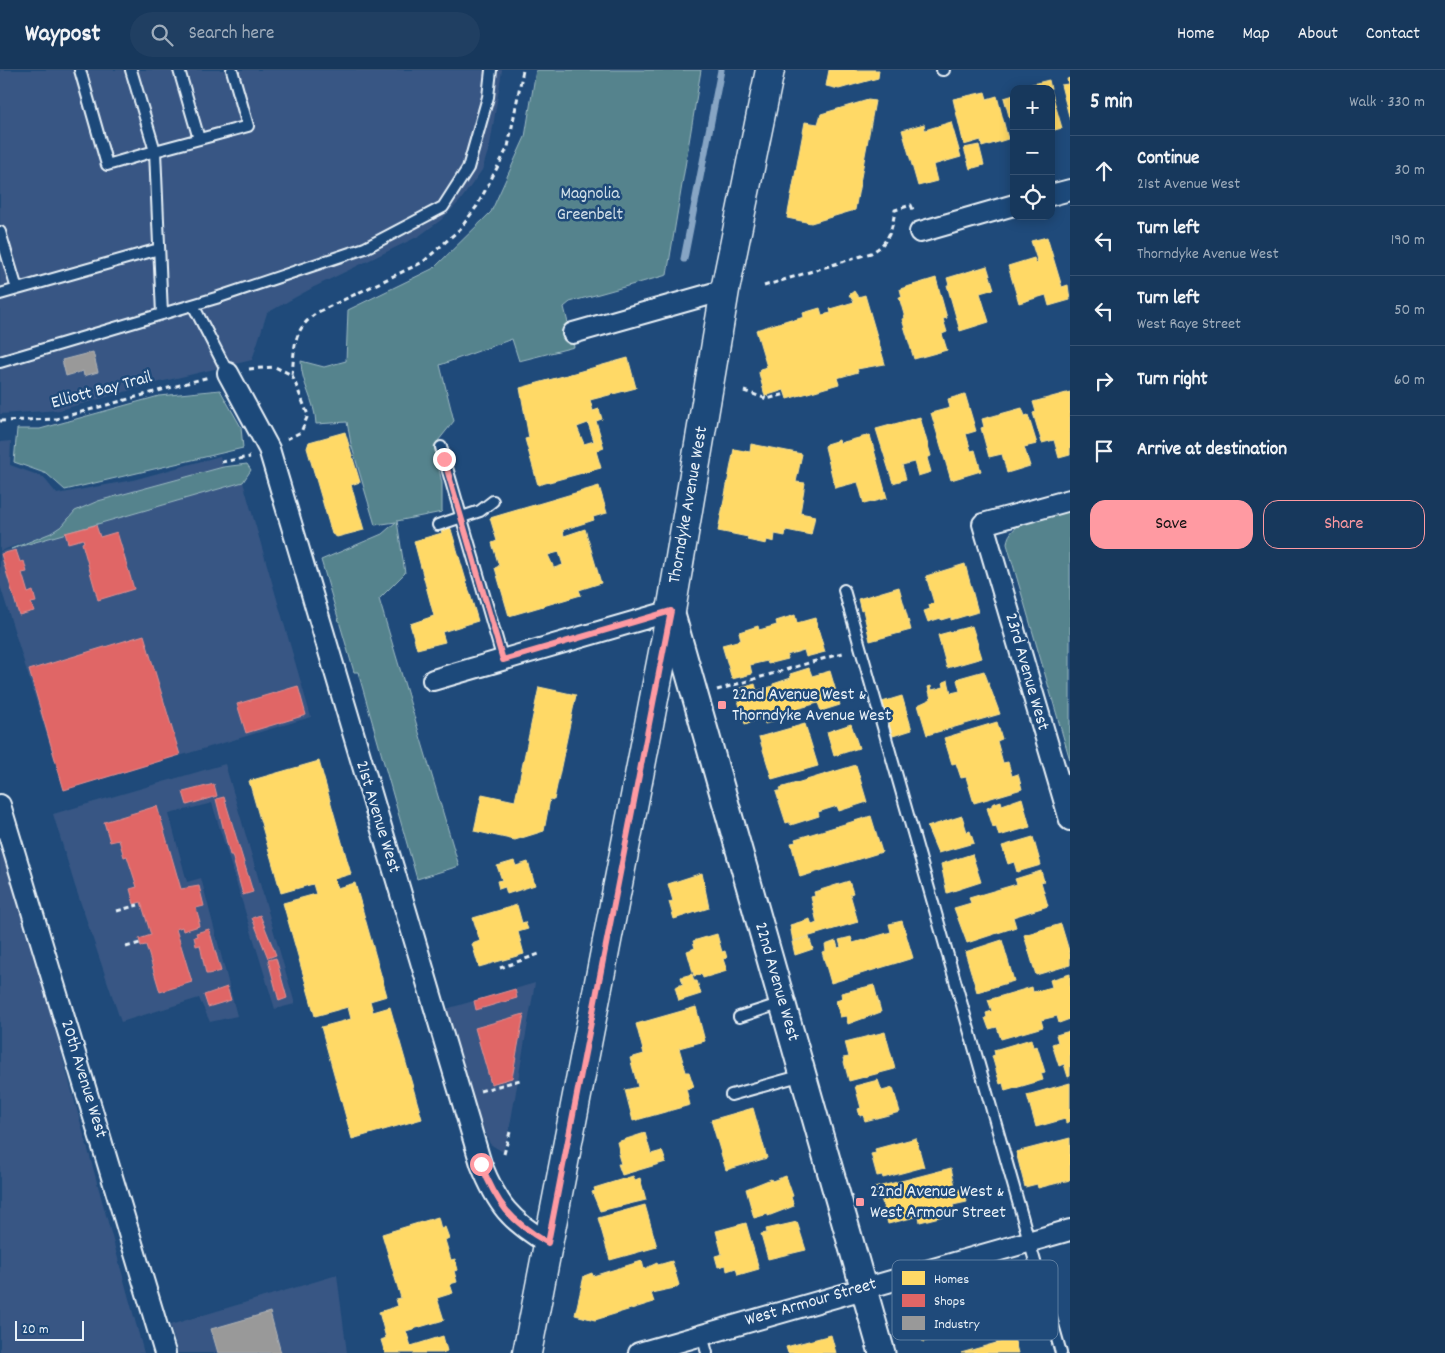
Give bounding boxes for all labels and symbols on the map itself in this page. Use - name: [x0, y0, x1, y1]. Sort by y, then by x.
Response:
- park label: Magnolia Greenbelt: [557, 182, 624, 228]
- street label: Elliott Bay Trail: [49, 365, 156, 416]
- street label: Thorndyke Avenue West: [663, 424, 715, 586]
- route end: [433, 448, 456, 471]
- street label: 23rd Avenue West: [997, 610, 1055, 734]
- place label: 22nd Avenue West & Thorndyke Avenue West: [732, 683, 892, 729]
- marker: 22nd Avenue West & Thorndyke Avenue West: [716, 699, 728, 711]
- street label: 21st Avenue West: [348, 758, 406, 876]
- street label: 22nd Avenue West: [747, 920, 805, 1045]
- street label: 20th Avenue West: [53, 1017, 113, 1142]
- route start: [470, 1153, 493, 1176]
- place label: 22nd Avenue West & West Armour Street: [870, 1180, 1006, 1226]
- marker: 22nd Avenue West & West Armour Street: [854, 1196, 866, 1208]
- legend: [892, 1260, 1058, 1340]
- text: Homes: [934, 1270, 969, 1290]
- street label: West Armour Street: [742, 1272, 880, 1334]
- text: Shops: [934, 1292, 965, 1312]
- text: Industry: [934, 1315, 980, 1335]
- scale bar: [15, 1318, 84, 1341]

